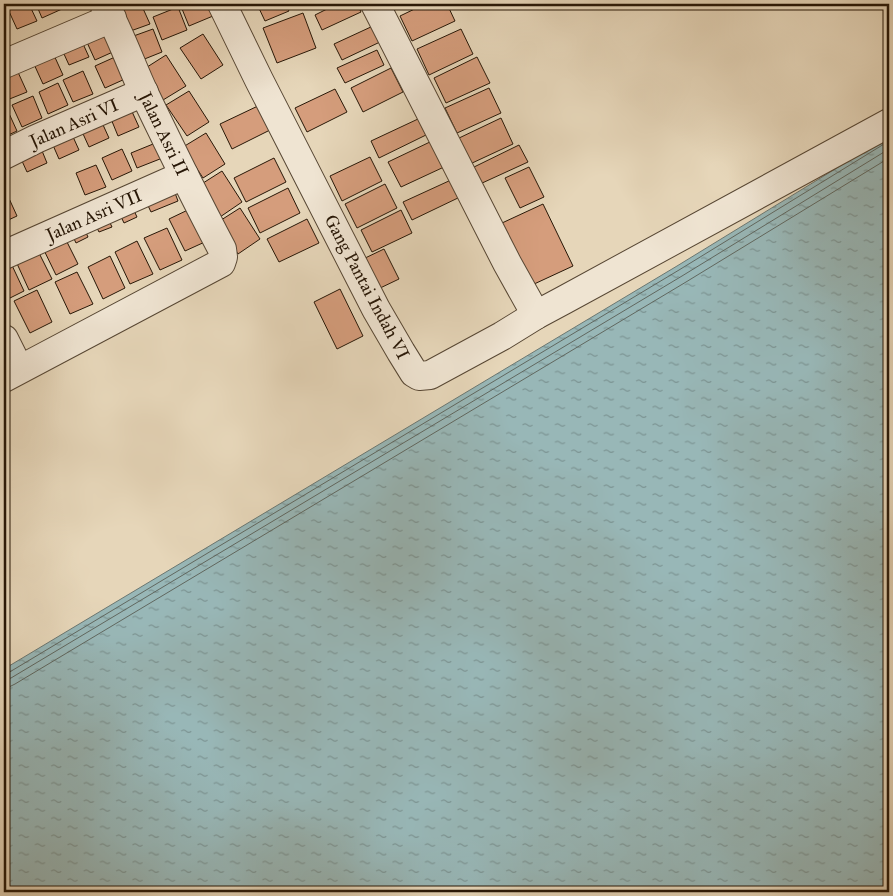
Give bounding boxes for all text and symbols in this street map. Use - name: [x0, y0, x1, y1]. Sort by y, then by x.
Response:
- street label: Jalan Asri II: [133, 87, 194, 180]
- street label: Jalan Asri VI: [24, 94, 123, 154]
- street label: Jalan Asri VII: [41, 184, 146, 248]
- street label: Gang Pantai Indah VI: [319, 211, 415, 364]

